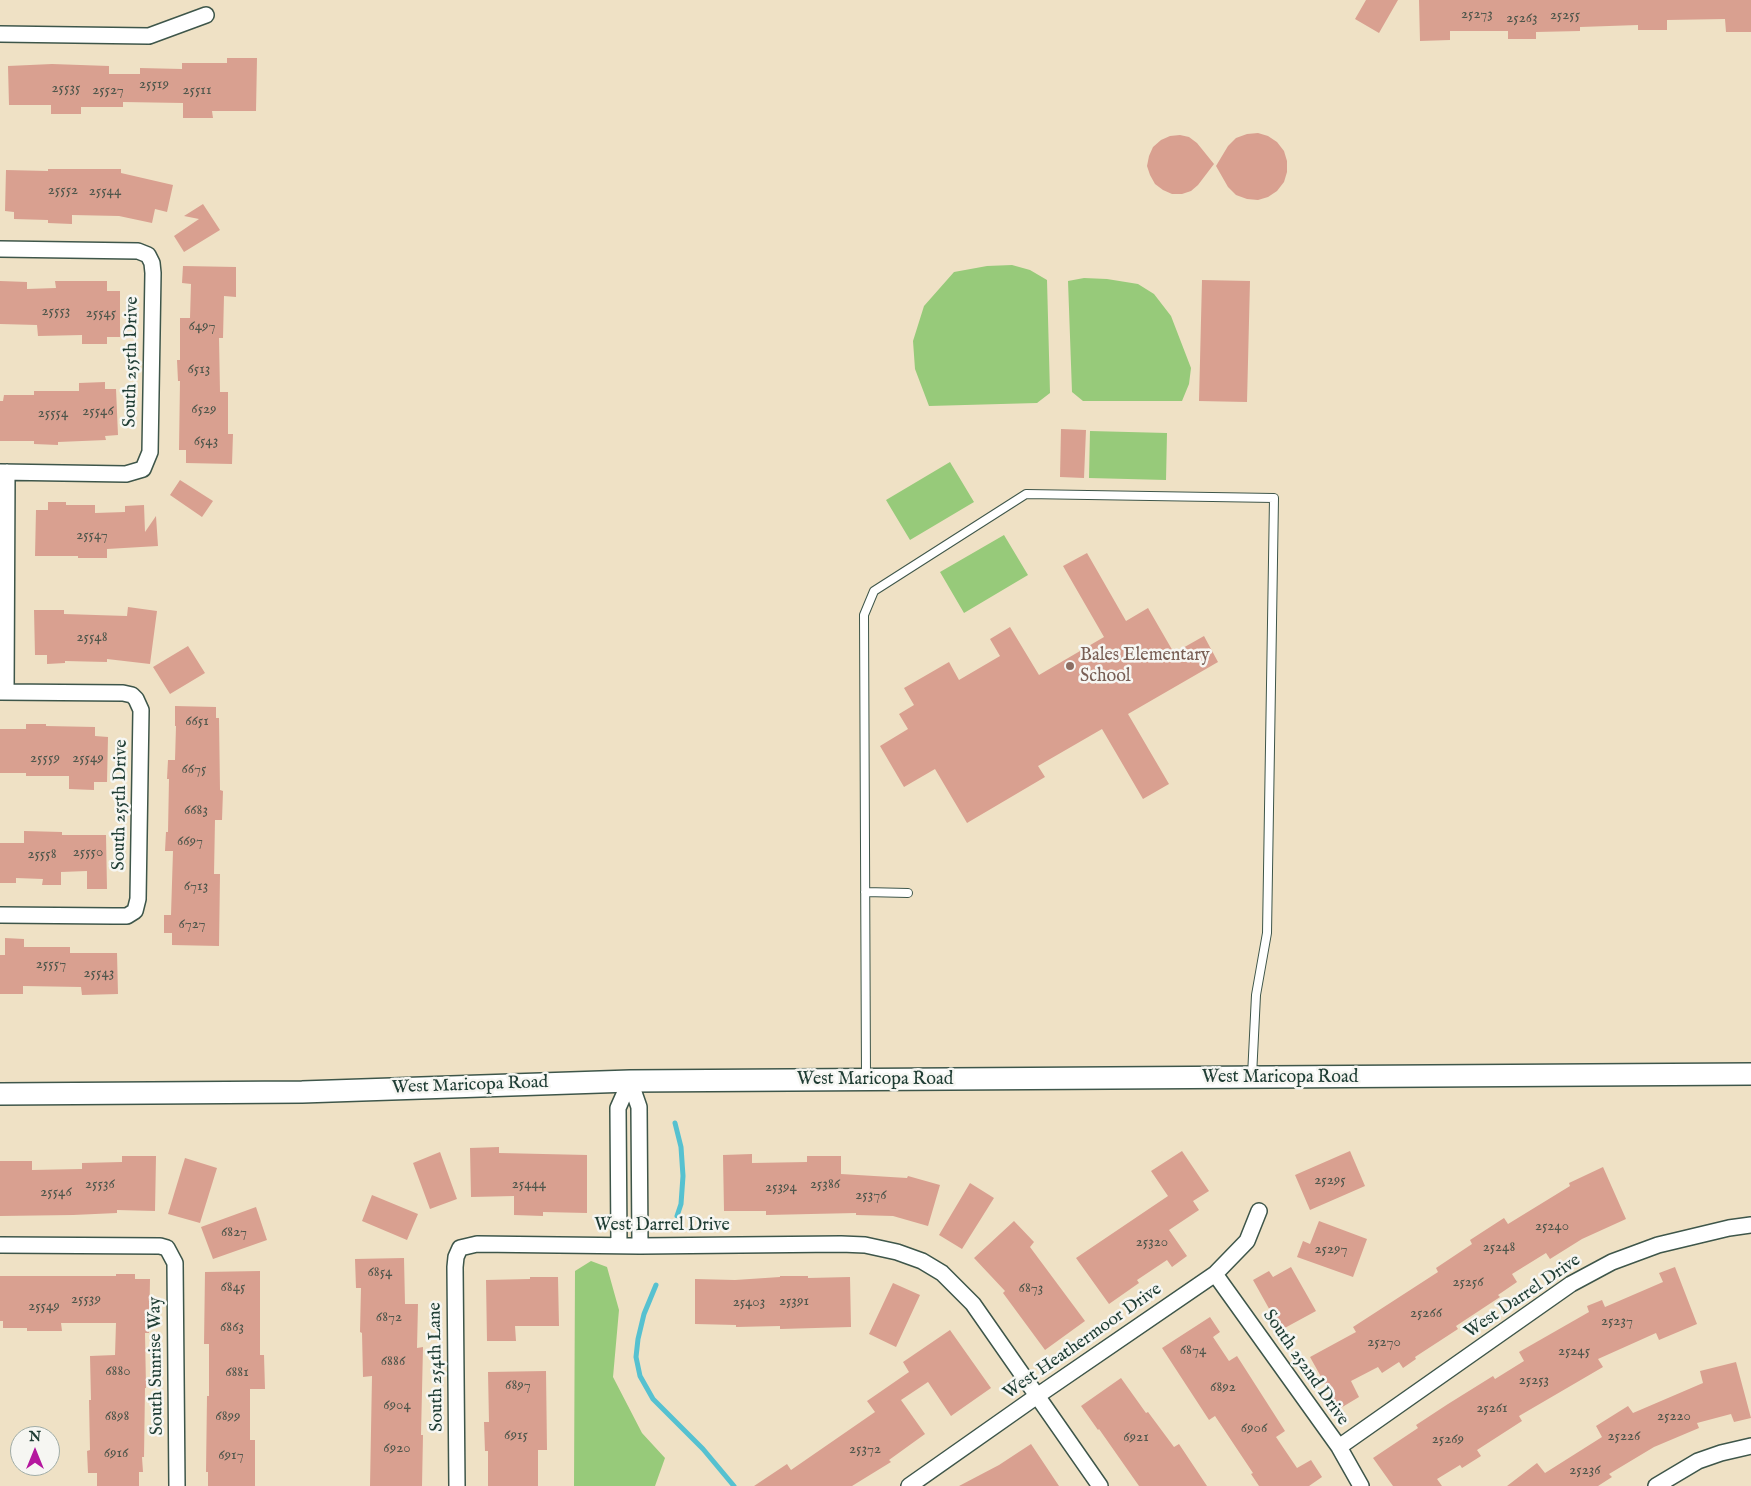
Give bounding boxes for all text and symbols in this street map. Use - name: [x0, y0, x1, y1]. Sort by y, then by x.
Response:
- house number: 25273: [1461, 6, 1493, 24]
- house number: 25255: [1550, 7, 1580, 25]
- house number: 25263: [1506, 10, 1538, 28]
- house number: 25519: [139, 76, 169, 94]
- house number: 25535: [52, 80, 80, 98]
- house number: 25527: [92, 82, 124, 100]
- house number: 25511: [182, 82, 212, 100]
- house number: 25552: [48, 182, 78, 200]
- house number: 25544: [89, 183, 121, 201]
- street label: South 255th Drive: [120, 296, 144, 428]
- house number: 25553: [42, 303, 70, 321]
- house number: 25545: [86, 305, 116, 323]
- house number: 6497: [188, 318, 216, 336]
- house number: 6513: [188, 361, 210, 379]
- house number: 6529: [191, 401, 217, 419]
- house number: 25546: [82, 403, 114, 421]
- house number: 25554: [38, 405, 68, 423]
- house number: 6543: [194, 433, 218, 451]
- house number: 25547: [76, 527, 108, 545]
- house number: 25548: [76, 629, 108, 647]
- place label: Bales Elementary School: [1080, 645, 1210, 688]
- marker: Bales Elementary School: [1064, 660, 1076, 672]
- house number: 6651: [185, 713, 209, 731]
- street label: South 255th Drive: [109, 739, 133, 871]
- house number: 25559: [30, 750, 60, 768]
- house number: 25549: [72, 750, 104, 768]
- house number: 6675: [181, 761, 207, 779]
- house number: 6683: [184, 802, 208, 820]
- house number: 6697: [177, 833, 203, 851]
- house number: 25550: [73, 844, 103, 862]
- house number: 25558: [27, 846, 57, 864]
- house number: 6713: [184, 878, 208, 896]
- house number: 6727: [178, 916, 206, 934]
- house number: 25557: [36, 956, 66, 974]
- house number: 25543: [84, 965, 114, 983]
- street label: West Maricopa Road: [1202, 1067, 1358, 1089]
- street label: West Maricopa Road: [797, 1069, 953, 1091]
- street label: West Maricopa Road: [391, 1072, 549, 1100]
- house number: 25295: [1314, 1172, 1346, 1190]
- house number: 25536: [85, 1176, 115, 1194]
- house number: 25444: [512, 1176, 546, 1194]
- house number: 25386: [810, 1176, 840, 1194]
- house number: 25394: [765, 1179, 797, 1197]
- house number: 25546: [40, 1184, 72, 1202]
- house number: 25376: [855, 1187, 887, 1205]
- street label: West Darrel Drive: [594, 1215, 730, 1237]
- house number: 25240: [1535, 1218, 1569, 1236]
- house number: 6827: [221, 1224, 247, 1242]
- house number: 25320: [1136, 1234, 1168, 1252]
- house number: 25248: [1483, 1239, 1515, 1257]
- house number: 25297: [1315, 1241, 1347, 1259]
- street label: West Darrel Drive: [1461, 1250, 1585, 1344]
- house number: 6854: [368, 1264, 392, 1282]
- house number: 25256: [1452, 1274, 1484, 1292]
- house number: 6845: [221, 1279, 245, 1297]
- street label: West Heathermoor Drive: [1000, 1279, 1166, 1405]
- house number: 6873: [1019, 1280, 1043, 1298]
- house number: 25539: [71, 1291, 101, 1309]
- house number: 25391: [779, 1293, 809, 1311]
- house number: 25403: [733, 1294, 765, 1312]
- street label: South Sunrise Way: [145, 1297, 169, 1435]
- house number: 25549: [28, 1298, 60, 1316]
- street label: South 254th Lane: [425, 1302, 449, 1432]
- house number: 25266: [1410, 1305, 1442, 1323]
- street label: South 252nd Drive: [1257, 1306, 1353, 1430]
- house number: 6872: [376, 1309, 402, 1327]
- house number: 25237: [1601, 1313, 1633, 1331]
- house number: 6863: [220, 1319, 244, 1337]
- house number: 25270: [1367, 1334, 1401, 1352]
- house number: 6874: [1180, 1342, 1206, 1360]
- house number: 25245: [1558, 1343, 1590, 1361]
- house number: 6886: [381, 1353, 405, 1371]
- house number: 6880: [105, 1363, 131, 1381]
- house number: 6881: [225, 1364, 249, 1382]
- house number: 25253: [1519, 1372, 1549, 1390]
- house number: 6897: [505, 1377, 531, 1395]
- house number: 6892: [1210, 1379, 1236, 1397]
- house number: 6904: [383, 1397, 411, 1415]
- house number: 25261: [1476, 1400, 1508, 1418]
- house number: 6898: [105, 1408, 129, 1426]
- house number: 6899: [215, 1408, 241, 1426]
- house number: 25220: [1657, 1408, 1691, 1426]
- house number: 6906: [1241, 1420, 1267, 1438]
- north arrow: [10, 1426, 60, 1476]
- house number: 6915: [504, 1427, 528, 1445]
- text: N: [29, 1428, 41, 1446]
- house number: 25226: [1608, 1428, 1640, 1446]
- house number: 6921: [1123, 1429, 1149, 1447]
- house number: 25269: [1432, 1431, 1464, 1449]
- house number: 6920: [383, 1440, 411, 1458]
- house number: 25372: [849, 1441, 881, 1459]
- house number: 6916: [104, 1445, 128, 1463]
- house number: 6917: [218, 1447, 244, 1465]
- house number: 25236: [1569, 1462, 1601, 1480]

